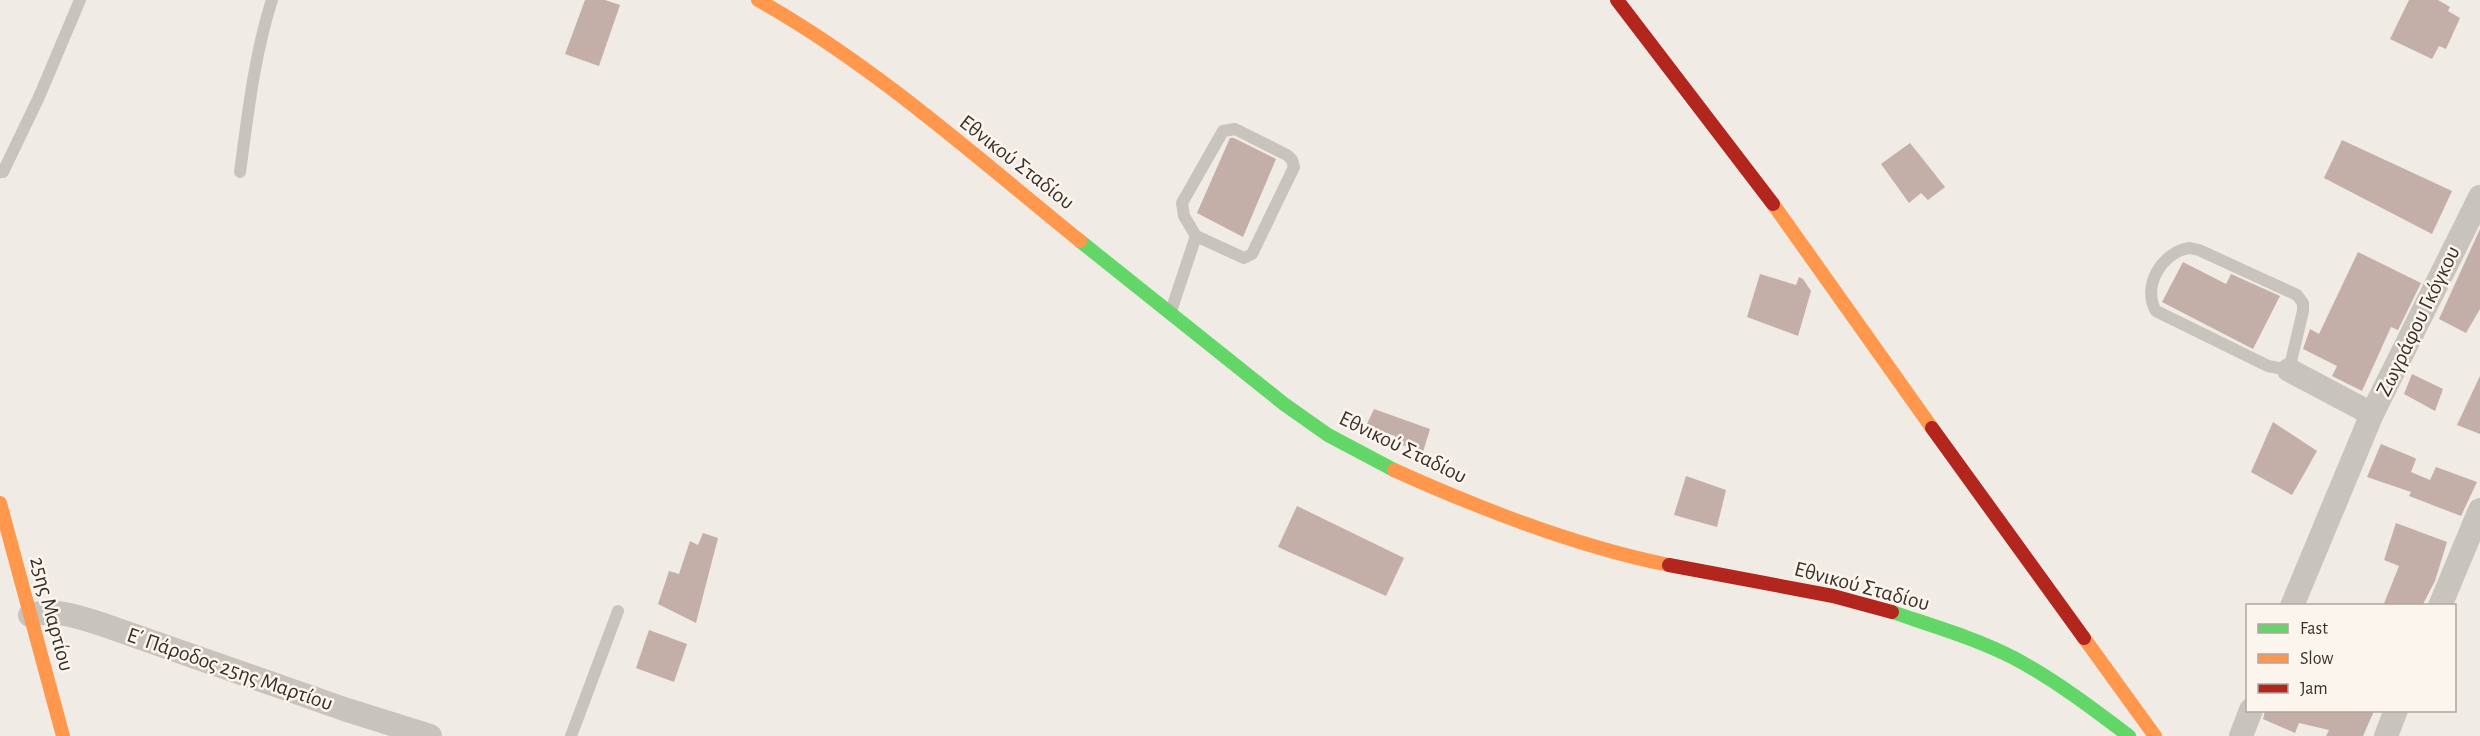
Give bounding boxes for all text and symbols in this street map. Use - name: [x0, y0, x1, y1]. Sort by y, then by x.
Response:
- street label: Εθνικού Σταδίου: [955, 111, 1079, 213]
- street label: Ζωγράφου Γκόγκου: [2372, 242, 2464, 400]
- street label: Εθνικού Σταδίου: [1336, 407, 1470, 487]
- street label: 25ης Μαρτίου: [26, 554, 78, 674]
- street label: Εθνικού Σταδίου: [1792, 557, 1932, 615]
- legend: [2246, 604, 2456, 712]
- text: Fast: [2300, 620, 2328, 638]
- street label: Ε΄ Πάροδος 25ης Μαρτίου: [124, 623, 336, 715]
- text: Slow: [2300, 650, 2333, 668]
- text: Jam: [2300, 680, 2328, 698]

